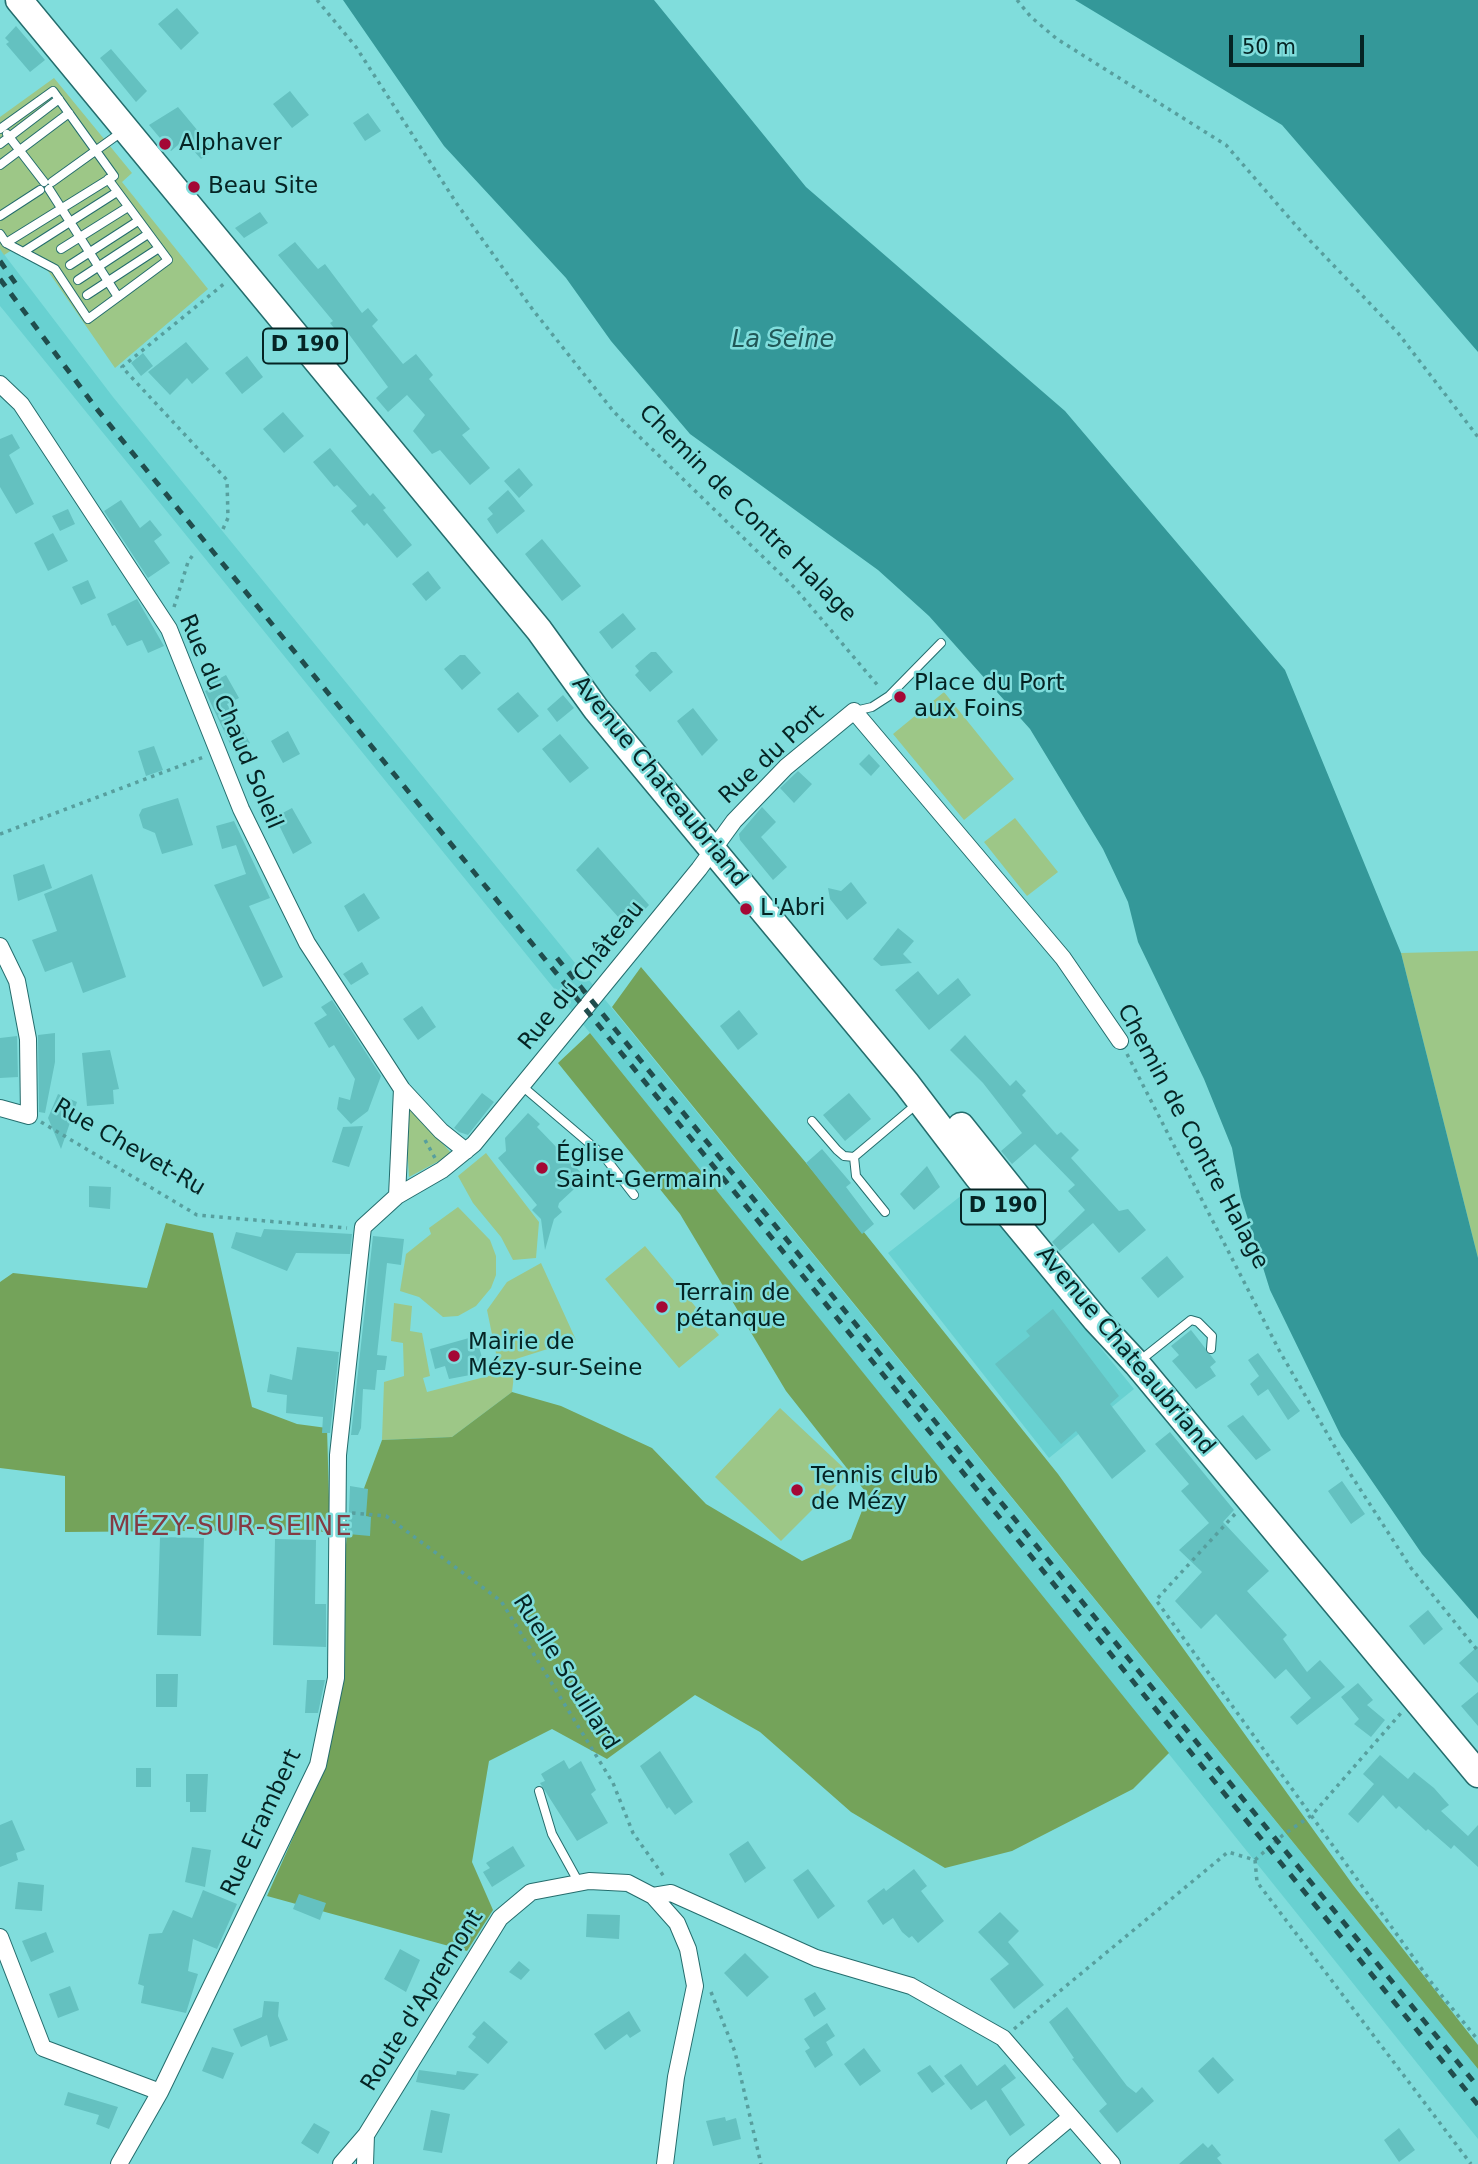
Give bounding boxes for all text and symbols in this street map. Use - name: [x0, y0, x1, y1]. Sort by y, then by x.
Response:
- scale bar: [1233, 21, 1368, 65]
- text: 50 m: [1242, 35, 1296, 59]
- place label: Alphaver: [179, 130, 282, 158]
- marker: Alphaver: [157, 136, 173, 152]
- place label: Beau Site: [208, 173, 318, 201]
- marker: Beau Site: [186, 179, 202, 195]
- water label: La Seine: [732, 327, 834, 355]
- road number: D 190: [263, 328, 347, 364]
- street label: Chemin de Contre Halage: [632, 399, 862, 629]
- street label: Rue du Chaud Soleil: [172, 610, 288, 834]
- place label: Place du Port aux Foins: [914, 670, 1065, 724]
- street label: Avenue Chateaubriand: [566, 671, 752, 893]
- marker: Place du Port aux Foins: [892, 689, 908, 705]
- street label: Rue du Port: [714, 700, 830, 810]
- place label: L'Abri: [760, 895, 825, 923]
- street label: Rue du Château: [513, 896, 651, 1056]
- marker: L'Abri: [738, 901, 754, 917]
- street label: Chemin de Contre Halage: [1110, 1000, 1274, 1274]
- street label: Rue Chevet-Ru: [48, 1093, 210, 1203]
- place label: Église Saint-Germain: [556, 1141, 722, 1195]
- marker: Église Saint-Germain: [534, 1160, 550, 1176]
- road number: D 190: [961, 1190, 1045, 1224]
- street label: Avenue Chateaubriand: [1030, 1241, 1220, 1461]
- place label: Terrain de pétanque: [676, 1280, 790, 1334]
- marker: Terrain de pétanque: [654, 1299, 670, 1315]
- place label: Mairie de Mézy-sur-Seine: [468, 1329, 642, 1383]
- marker: Mairie de Mézy-sur-Seine: [446, 1348, 462, 1364]
- place label: Tennis club de Mézy: [811, 1463, 938, 1517]
- marker: Tennis club de Mézy: [789, 1482, 805, 1498]
- district label: MÉZY-SUR-SEINE: [110, 1512, 352, 1544]
- street label: Ruelle Souillard: [506, 1590, 624, 1756]
- street label: Rue Erambert: [216, 1745, 308, 1901]
- street label: Route d'Apremont: [356, 1905, 490, 2097]

